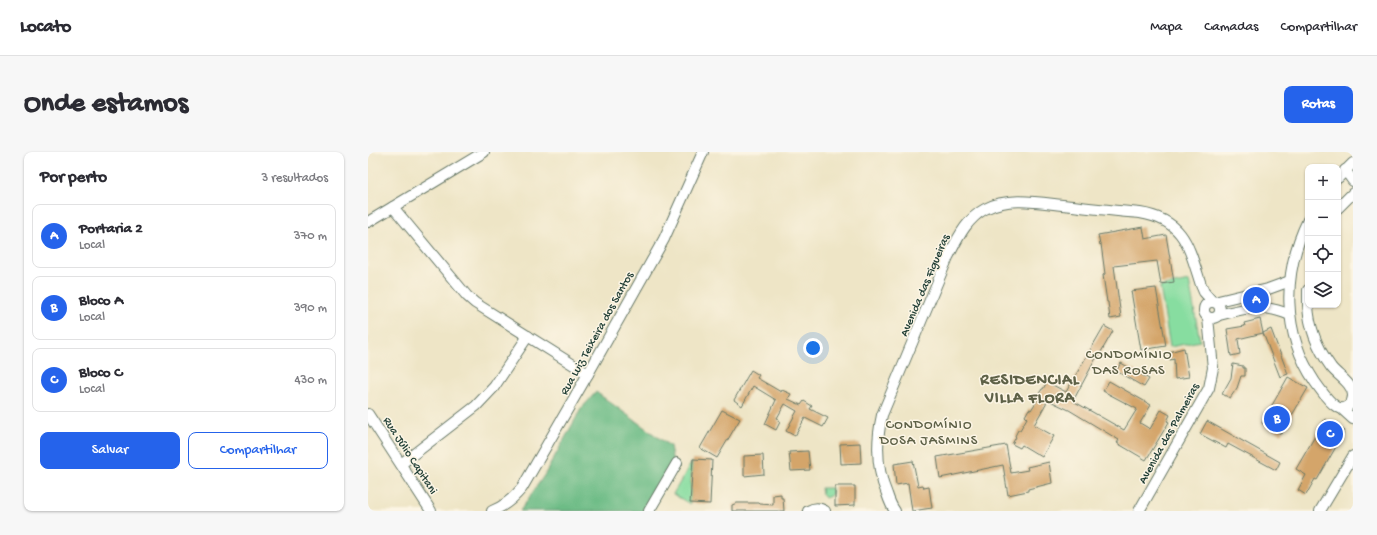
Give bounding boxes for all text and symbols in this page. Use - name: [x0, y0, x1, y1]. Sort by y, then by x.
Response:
- text: Locato: [20, 16, 71, 39]
- text: Mapa: [1150, 19, 1182, 36]
- text: Camadas: [1204, 19, 1259, 36]
- text: Compartilhar: [1281, 19, 1357, 36]
- button: Rotas: [1284, 86, 1353, 123]
- text: Onde estamos: [24, 88, 188, 121]
- map controls: [1305, 164, 1341, 308]
- button: +: [1305, 164, 1341, 200]
- text: Por perto: [40, 168, 107, 188]
- text: 3 resultados: [261, 171, 328, 186]
- button: −: [1305, 200, 1341, 236]
- text: Portaria 2: [79, 220, 143, 238]
- text: A: [50, 229, 58, 244]
- text: 370 m: [294, 229, 327, 244]
- street label: Avenida das Figueiras: [898, 232, 954, 339]
- button: locate: [1305, 236, 1341, 272]
- text: Local: [79, 238, 105, 253]
- street label: Rua Luiz Teixeira dos Santos: [558, 270, 638, 398]
- button: layers: [1305, 272, 1341, 308]
- pin: A: [1243, 285, 1269, 315]
- text: Bloco A: [79, 292, 123, 310]
- text: B: [51, 301, 57, 316]
- text: 390 m: [294, 301, 327, 316]
- text: Local: [79, 310, 105, 325]
- your location: [803, 338, 823, 358]
- district label: CONDOMÍNIO DAS ROSAS: [1086, 347, 1172, 380]
- text: Bloco C: [79, 364, 122, 382]
- district label: RESIDENCIAL VILLA FLORA: [979, 372, 1080, 409]
- text: C: [50, 373, 58, 388]
- text: 430 m: [294, 373, 327, 388]
- street label: Avenida das Palmeiras: [1136, 381, 1204, 487]
- text: Local: [79, 382, 105, 397]
- pin: B: [1264, 404, 1290, 434]
- street label: Rua Júlio Capitani: [379, 415, 440, 498]
- district label: CONDOMÍNIO DOSA JASMINS: [879, 417, 978, 450]
- pin: C: [1317, 419, 1343, 449]
- button: Salvar: [40, 432, 180, 469]
- button: Compartilhar: [188, 432, 328, 469]

